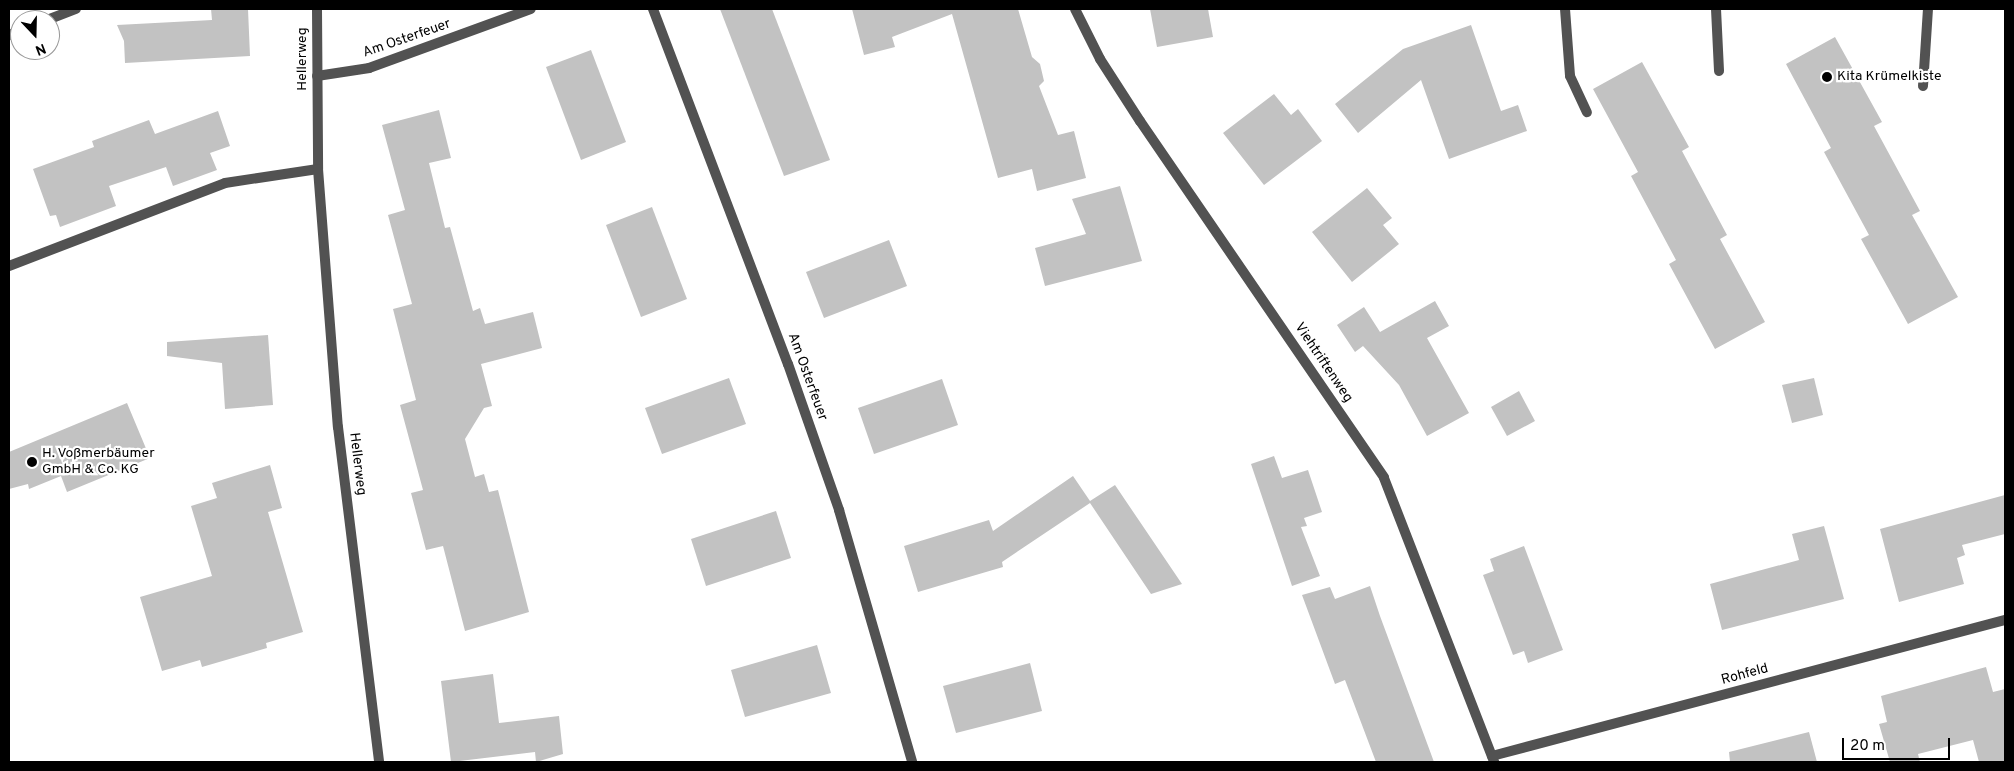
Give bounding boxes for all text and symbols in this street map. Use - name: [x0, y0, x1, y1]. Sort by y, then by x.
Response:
- north arrow: [10, 10, 60, 60]
- street label: Am Osterfeuer: [361, 16, 453, 62]
- street label: Hellerweg: [295, 27, 311, 91]
- text: N: [32, 39, 48, 58]
- place label: Kita Krümelkiste: [1837, 69, 1942, 85]
- marker: Kita Krümelkiste: [1821, 71, 1833, 83]
- street label: Viehtriftenweg: [1290, 320, 1356, 406]
- street label: Am Osterfeuer: [783, 331, 831, 423]
- street label: Hellerweg: [345, 432, 369, 496]
- place label: H. Voßmerbäumer GmbH & Co. KG: [42, 446, 155, 478]
- marker: H. Voßmerbäumer GmbH & Co. KG: [26, 456, 38, 468]
- street label: Rohfeld: [1720, 661, 1770, 689]
- scale bar: [1844, 728, 1952, 760]
- text: 20 m: [1850, 737, 1885, 756]

